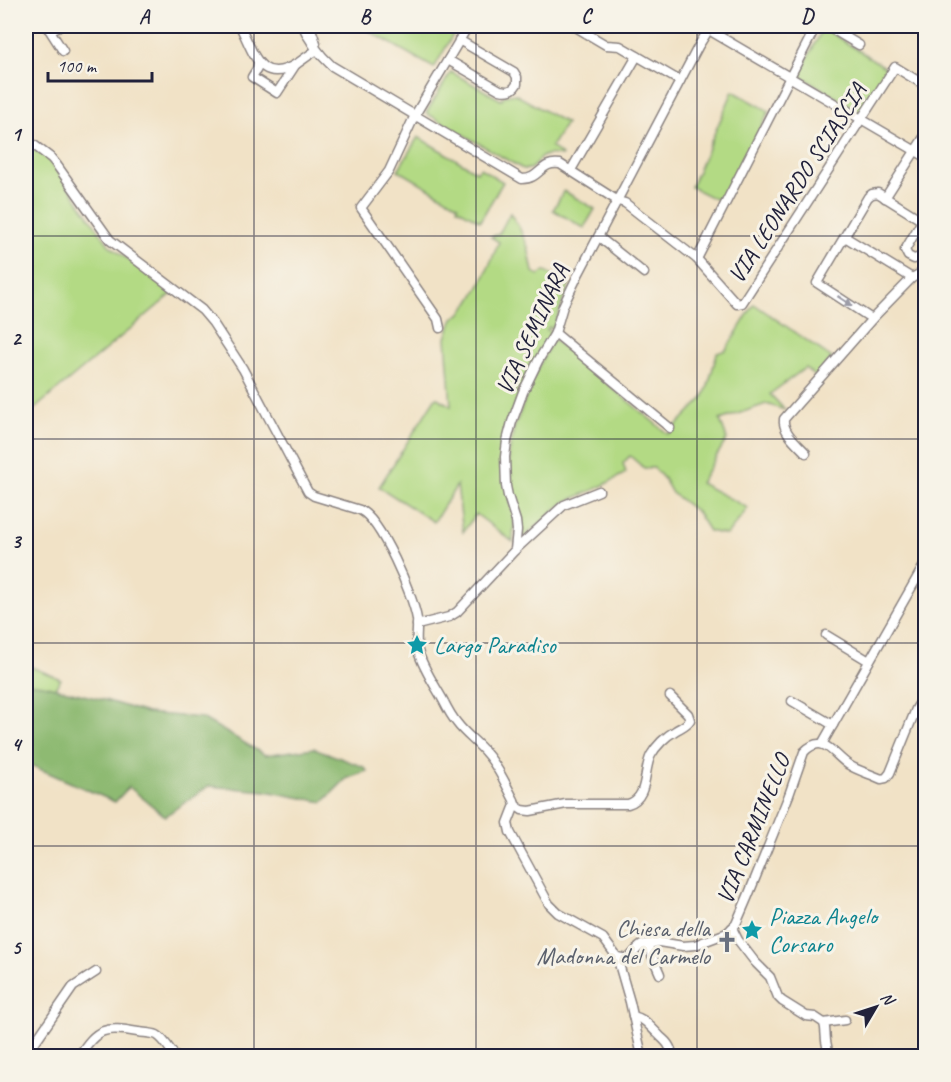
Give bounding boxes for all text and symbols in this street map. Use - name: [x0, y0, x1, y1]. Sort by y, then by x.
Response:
- text: A: [139, 4, 151, 29]
- text: B: [360, 4, 372, 29]
- text: C: [581, 4, 593, 29]
- text: D: [801, 4, 815, 29]
- scale bar: [48, 45, 152, 83]
- text: 100 m: [57, 55, 98, 77]
- street label: VIA LEONARDO SCIASCIA: [721, 77, 873, 288]
- text: 1: [12, 122, 23, 147]
- street label: VIA SEMINARA: [489, 258, 576, 399]
- one-way arrow: [836, 295, 852, 307]
- text: 2: [12, 326, 23, 351]
- text: 3: [12, 529, 23, 554]
- place label: Largo Paradiso: [434, 630, 557, 660]
- place icon: Largo Paradiso: [405, 633, 429, 657]
- text: 4: [12, 732, 24, 757]
- street label: VIA CARMINELLO: [709, 747, 798, 908]
- place label: Piazza Angelo Corsaro: [769, 901, 879, 959]
- place label: Chiesa della Madonna del Carmelo: [537, 913, 712, 971]
- place icon: Piazza Angelo Corsaro: [740, 918, 764, 942]
- church icon: Chiesa della Madonna del Carmelo: [715, 930, 739, 954]
- text: 5: [12, 935, 23, 960]
- north arrow: [846, 977, 906, 1037]
- text: N: [876, 988, 900, 1011]

